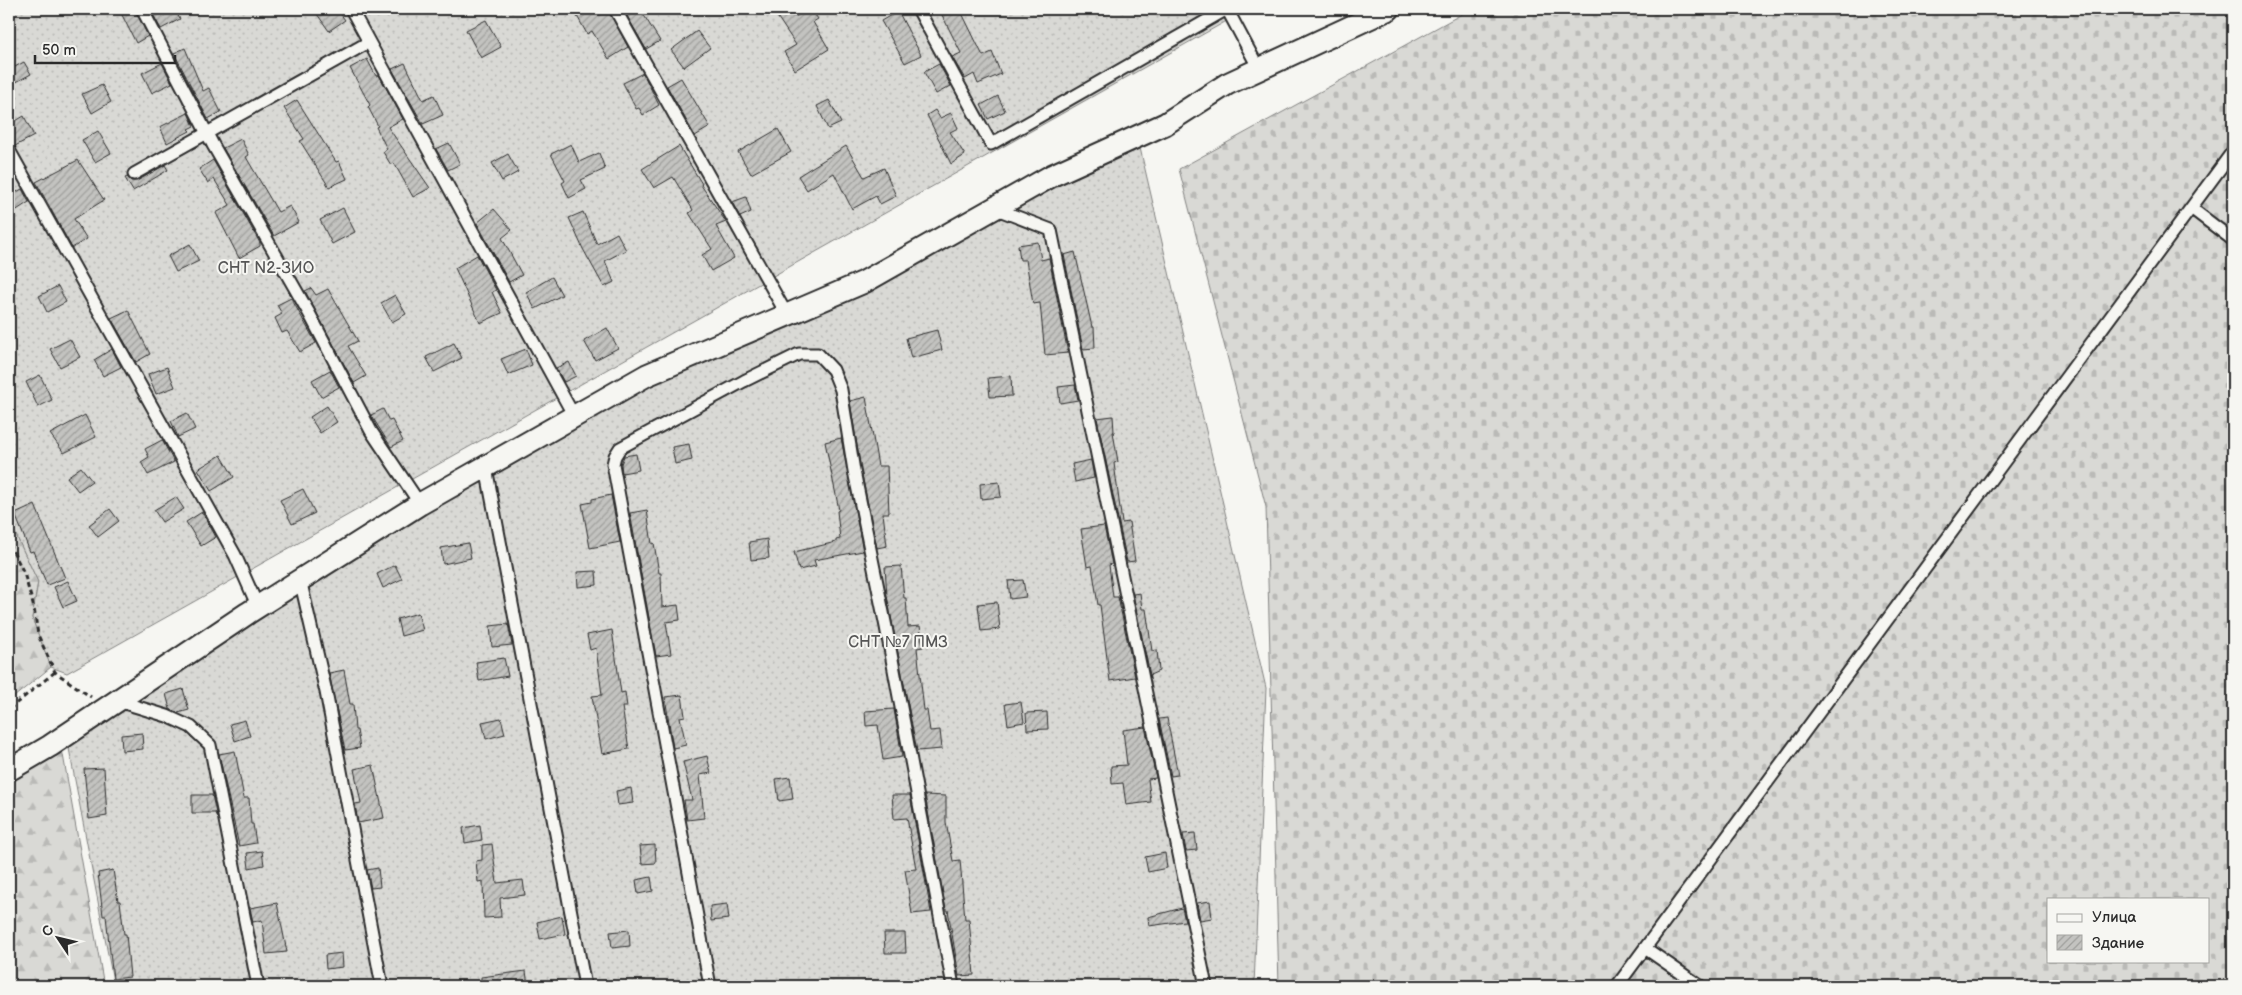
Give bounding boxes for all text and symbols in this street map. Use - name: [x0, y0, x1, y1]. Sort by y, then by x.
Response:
- scale bar: [35, 32, 175, 64]
- text: 50 m: [42, 41, 76, 60]
- park label: СНТ N2-ЗИО: [218, 259, 315, 278]
- park label: СНТ №7 ПМЗ: [848, 633, 948, 652]
- legend: [2047, 898, 2210, 962]
- text: Улица: [2092, 908, 2137, 927]
- north arrow: [32, 912, 82, 962]
- text: С: [38, 922, 58, 940]
- text: Здание: [2092, 934, 2144, 953]

